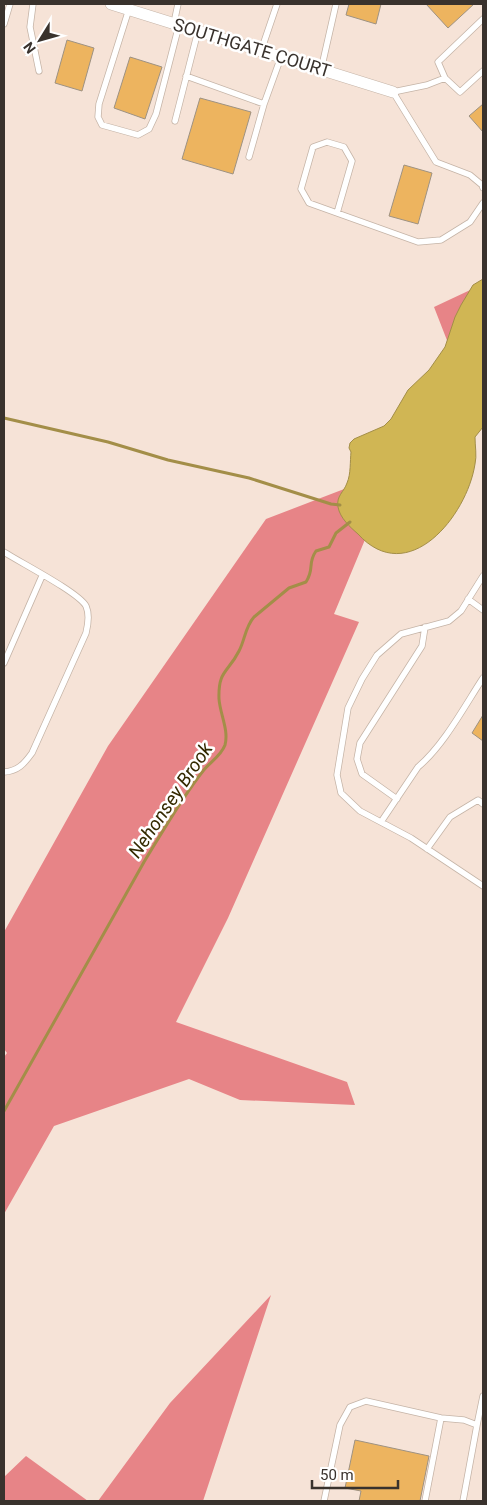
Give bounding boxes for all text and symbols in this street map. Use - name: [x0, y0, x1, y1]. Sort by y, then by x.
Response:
- street label: SOUTHGATE COURT: [171, 14, 334, 82]
- north arrow: [15, 15, 65, 65]
- text: N: [20, 39, 39, 57]
- water label: Nehonsey Brook: [123, 738, 218, 862]
- scale bar: [312, 1458, 398, 1490]
- text: 50 m: [320, 1466, 354, 1484]

